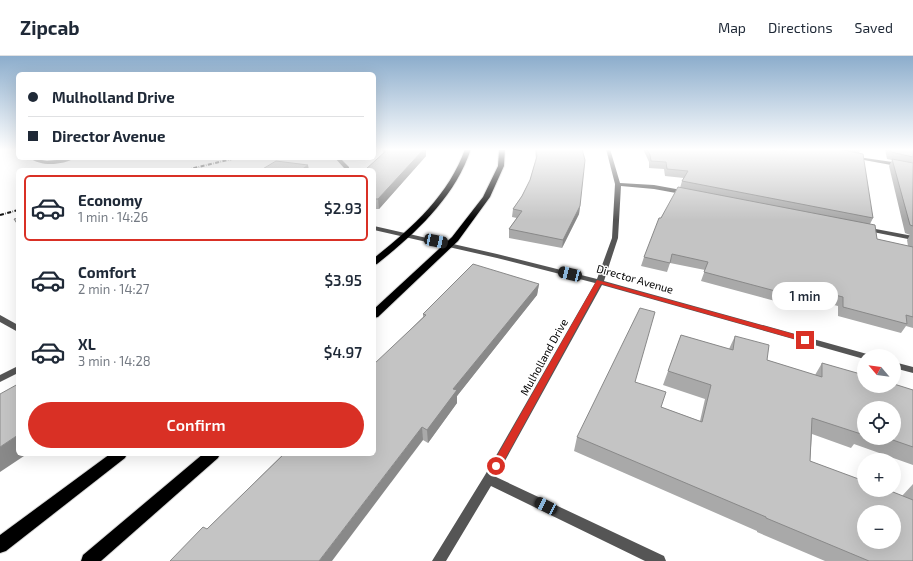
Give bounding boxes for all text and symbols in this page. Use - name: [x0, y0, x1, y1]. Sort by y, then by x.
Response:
- text: Zipcab: [20, 16, 80, 39]
- text: Map: [718, 19, 746, 36]
- text: Directions: [768, 19, 833, 36]
- text: Saved: [855, 19, 893, 36]
- text: Mulholland Drive: [52, 88, 175, 106]
- text: Director Avenue: [52, 127, 165, 145]
- icon: car: [30, 190, 66, 226]
- text: Economy: [78, 191, 143, 209]
- text: $2.93: [324, 199, 362, 217]
- text: 1 min · 14:26: [78, 209, 148, 225]
- car: [423, 233, 449, 249]
- street label: Director Avenue: [595, 261, 675, 296]
- icon: car: [30, 262, 66, 298]
- text: Comfort: [78, 263, 136, 281]
- car: [557, 265, 583, 283]
- text: $3.95: [324, 271, 362, 289]
- text: 2 min · 14:27: [78, 281, 149, 297]
- callout: 1 min: [772, 282, 838, 310]
- text: 1 min: [790, 288, 820, 304]
- street label: Mulholland Drive: [517, 316, 570, 397]
- route end: [796, 331, 814, 349]
- icon: car: [30, 334, 66, 370]
- text: XL: [78, 335, 96, 353]
- text: $4.97: [324, 343, 362, 361]
- north arrow: [857, 349, 901, 393]
- map controls: [857, 349, 901, 549]
- text: 3 min · 14:28: [78, 353, 151, 369]
- button: locate: [857, 401, 901, 445]
- button: Confirm: [28, 402, 364, 448]
- button: +: [857, 453, 901, 497]
- route start: [487, 457, 505, 475]
- car: [533, 495, 559, 517]
- button: −: [857, 505, 901, 549]

